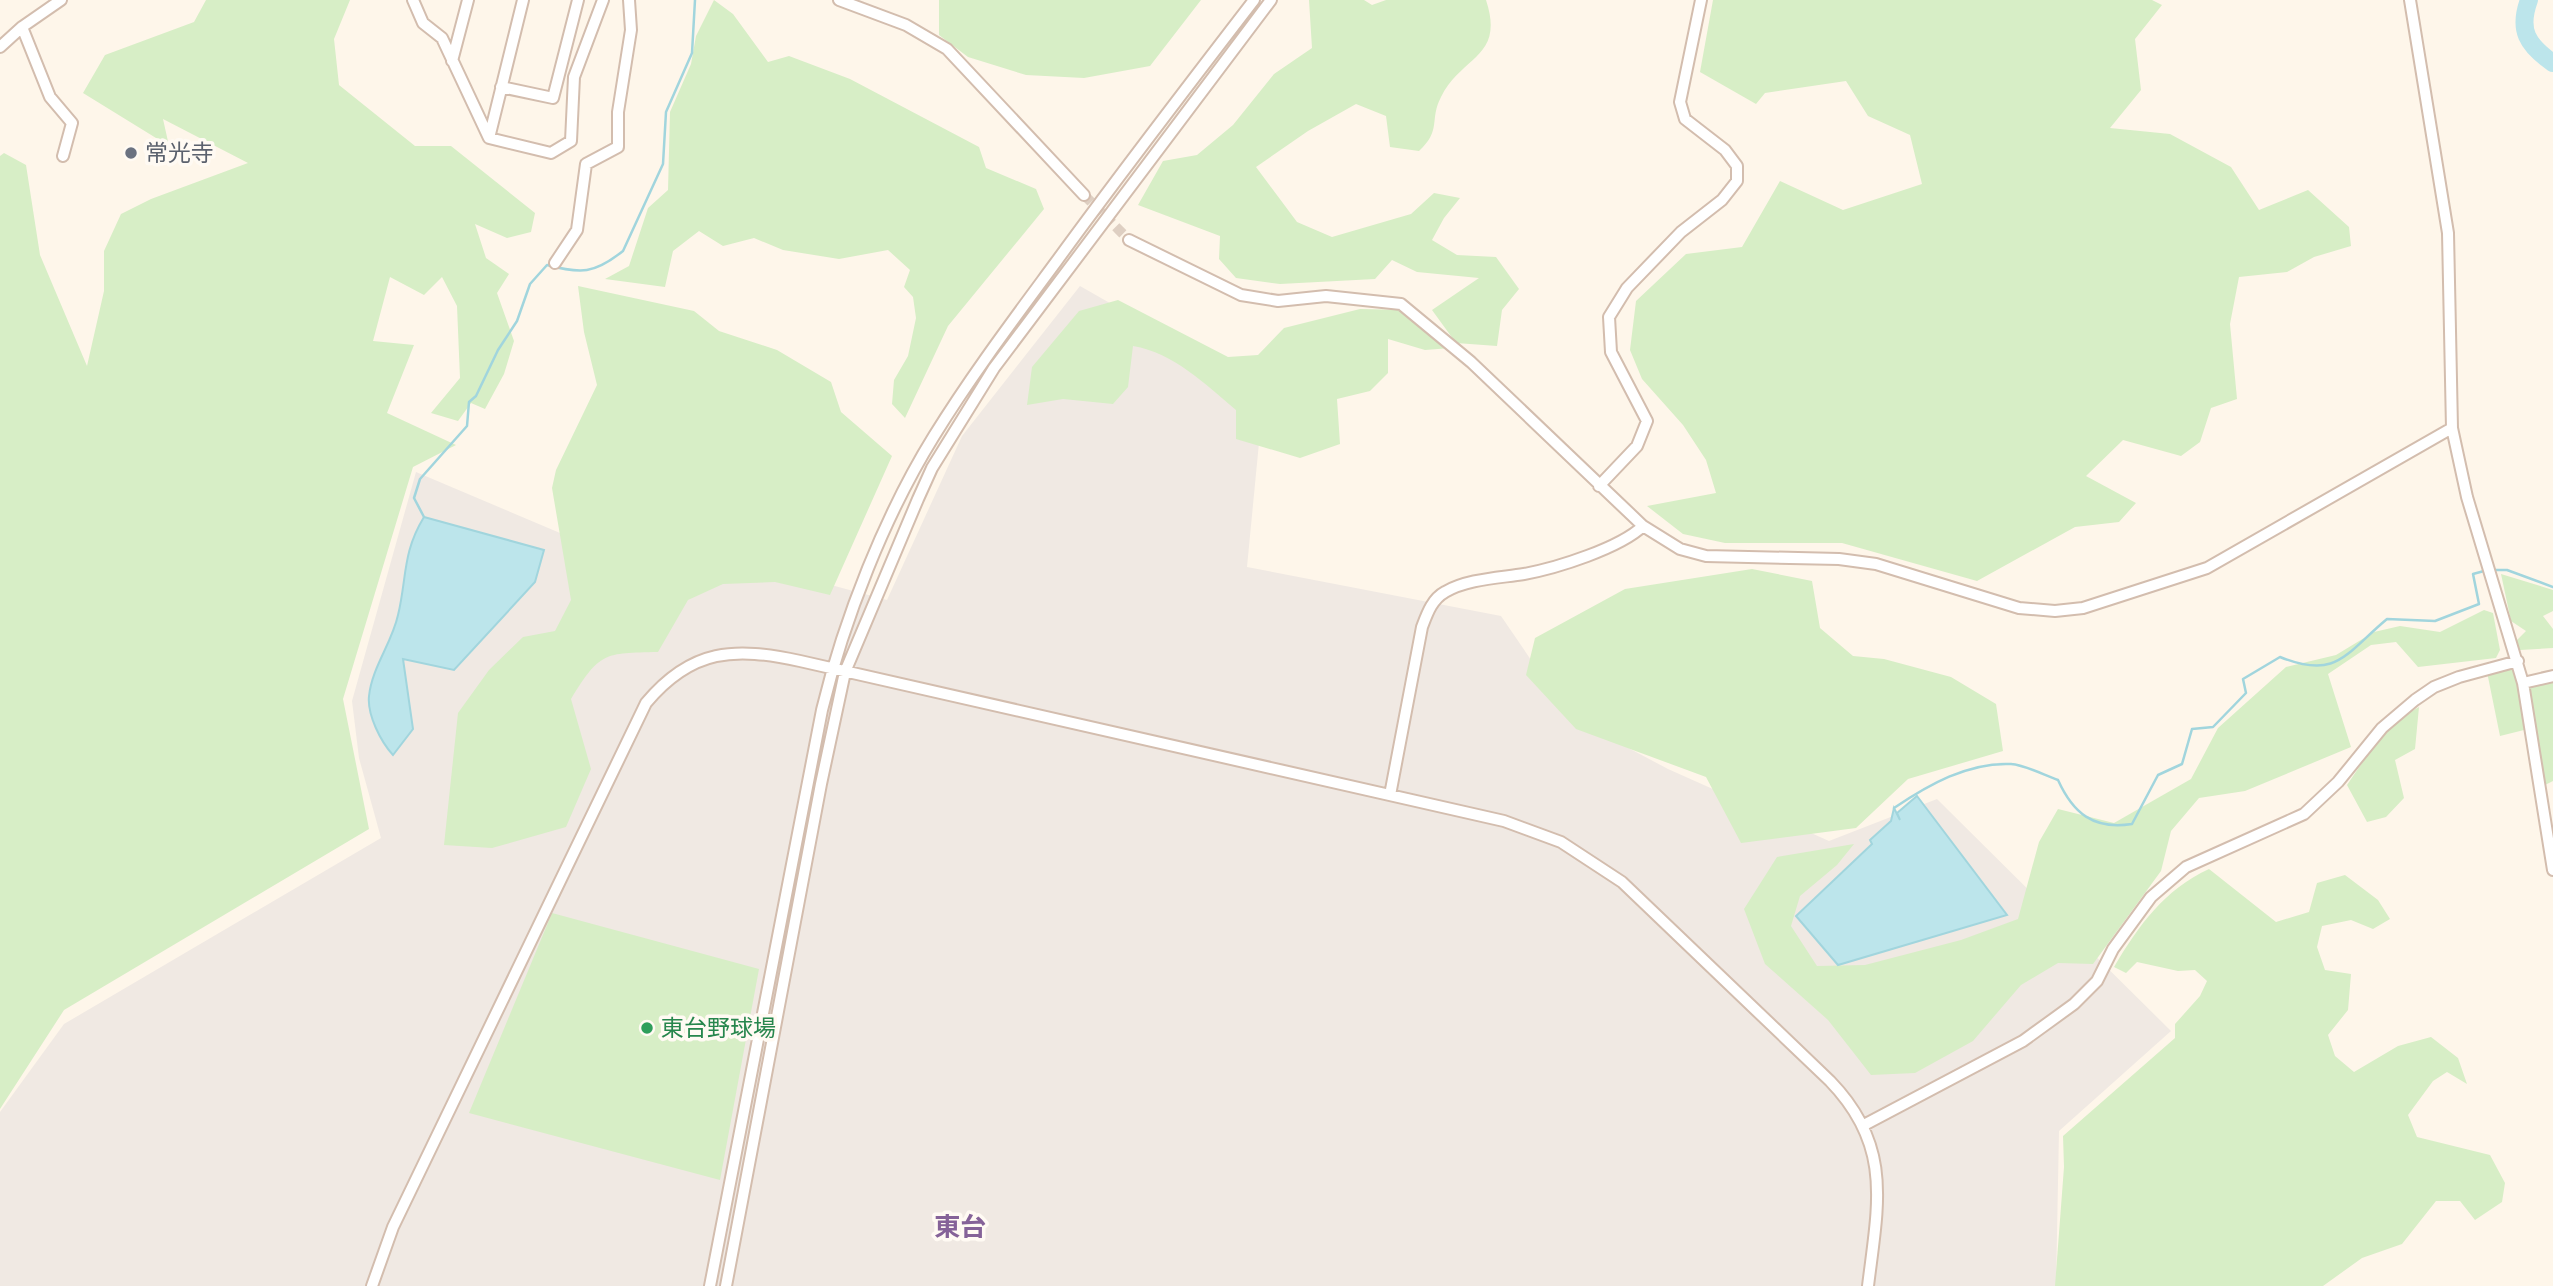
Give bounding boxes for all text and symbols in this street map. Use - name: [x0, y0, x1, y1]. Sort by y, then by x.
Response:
- place label: 常光寺: [145, 136, 214, 168]
- marker: 常光寺: [123, 145, 139, 161]
- place label: 東台野球場: [661, 1011, 776, 1043]
- marker: 東台野球場: [639, 1020, 655, 1036]
- district label: 東台: [934, 1208, 986, 1244]

